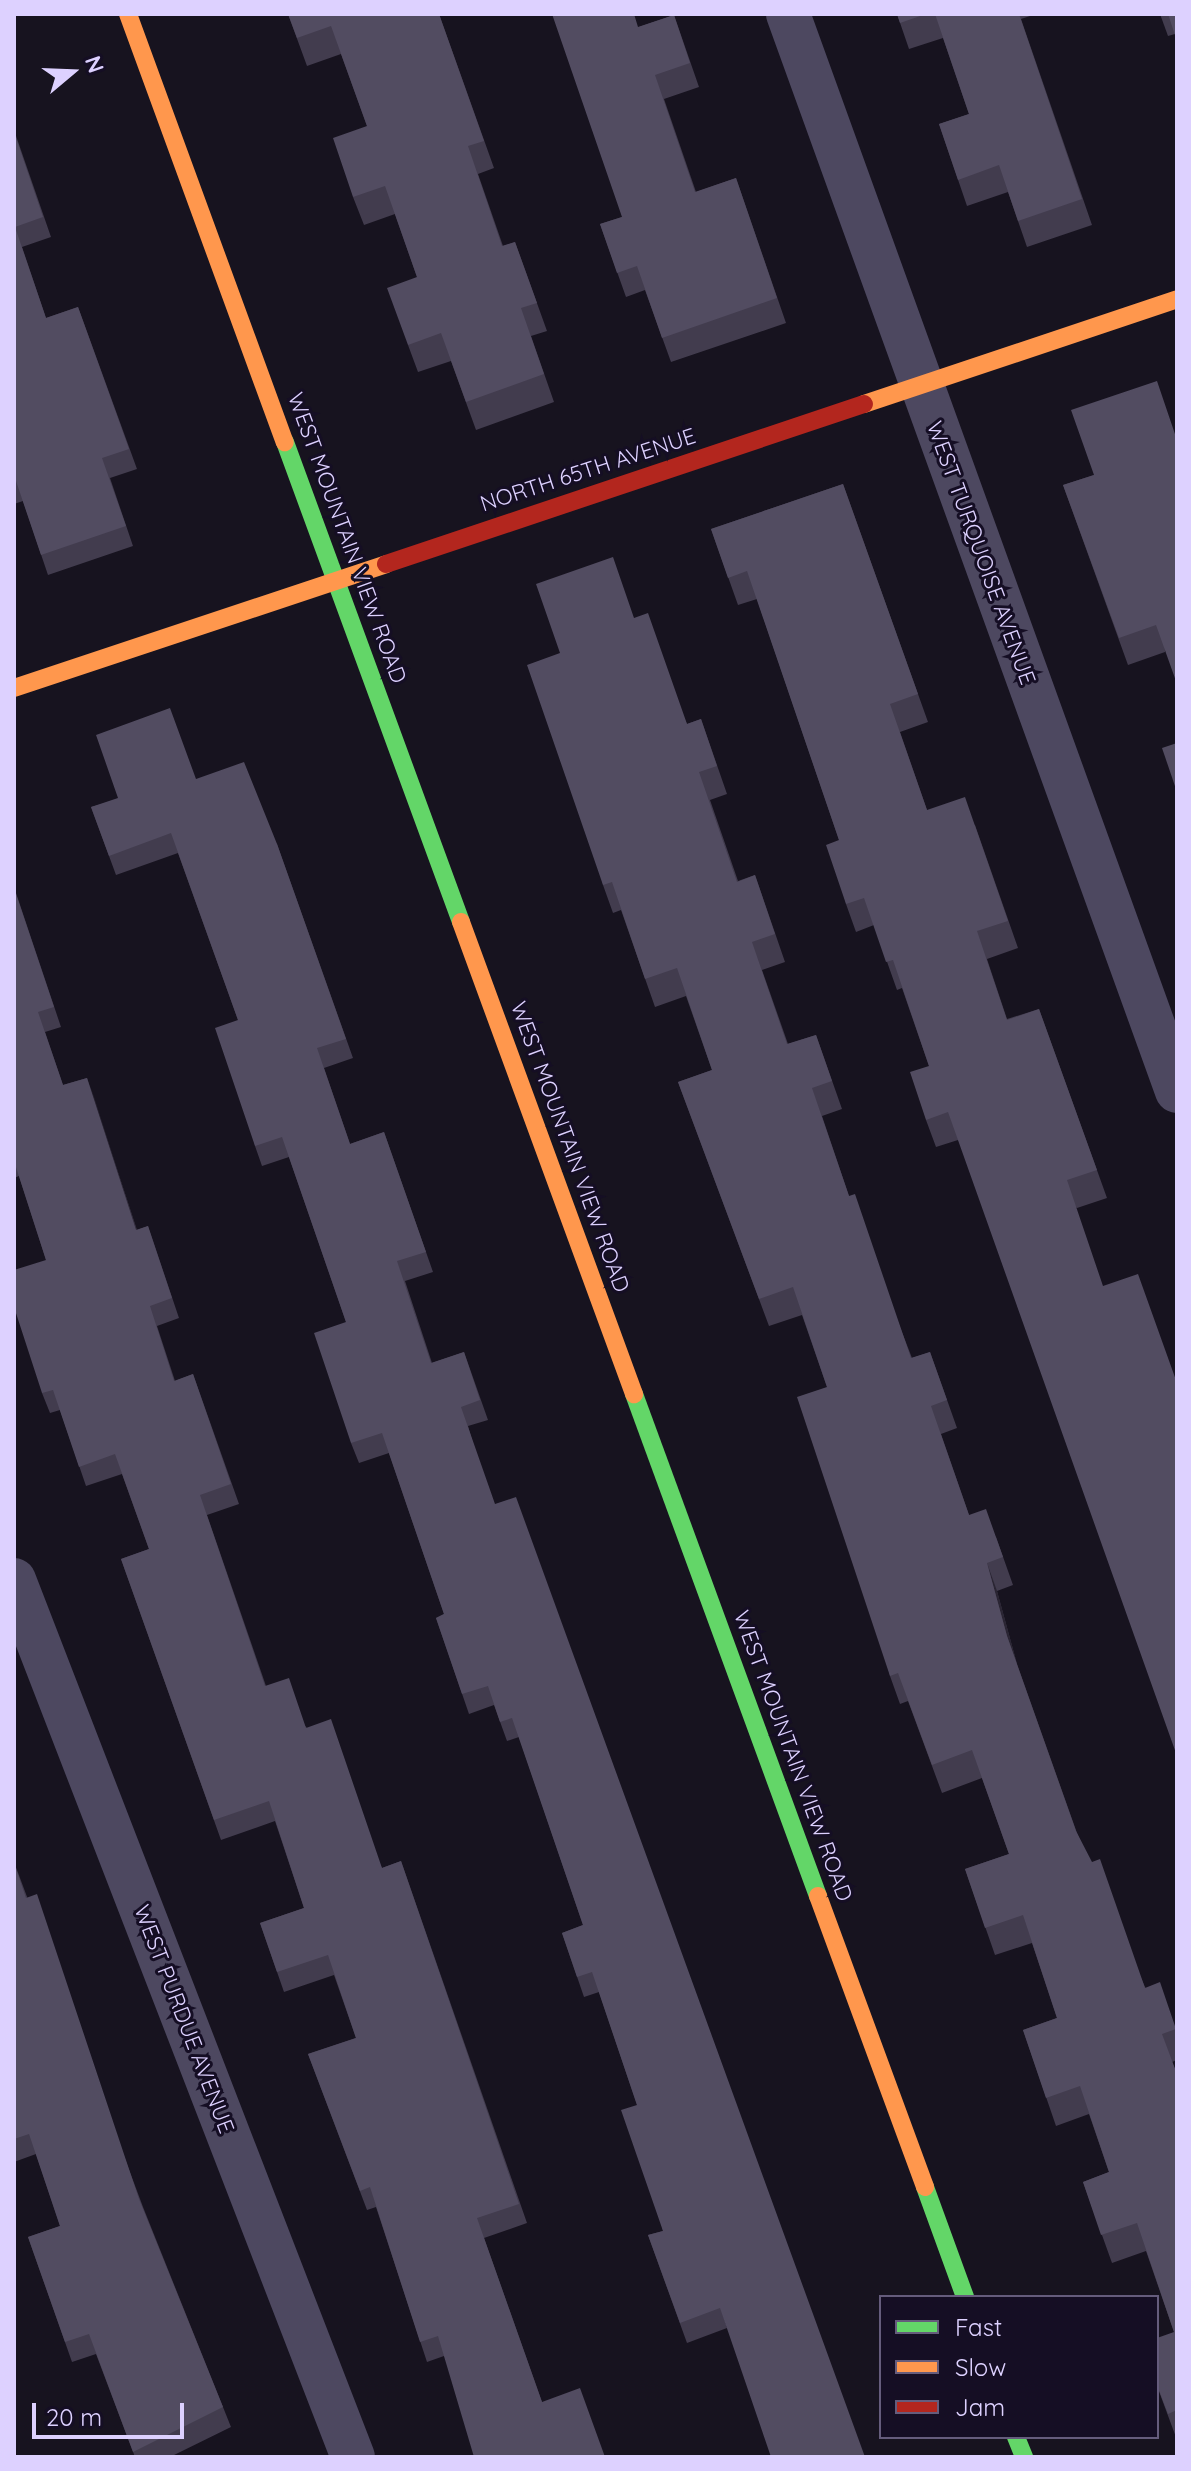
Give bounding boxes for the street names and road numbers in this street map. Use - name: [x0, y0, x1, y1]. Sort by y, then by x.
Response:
- street label: WEST MOUNTAIN VIEW ROAD: [282, 389, 412, 687]
- street label: WEST TURQUOISE AVENUE: [921, 418, 1041, 688]
- street label: NORTH 65TH AVENUE: [477, 423, 699, 517]
- street label: WEST MOUNTAIN VIEW ROAD: [505, 998, 635, 1296]
- street label: WEST MOUNTAIN VIEW ROAD: [728, 1607, 858, 1905]
- street label: WEST PURDUE AVENUE: [128, 1901, 240, 2137]

